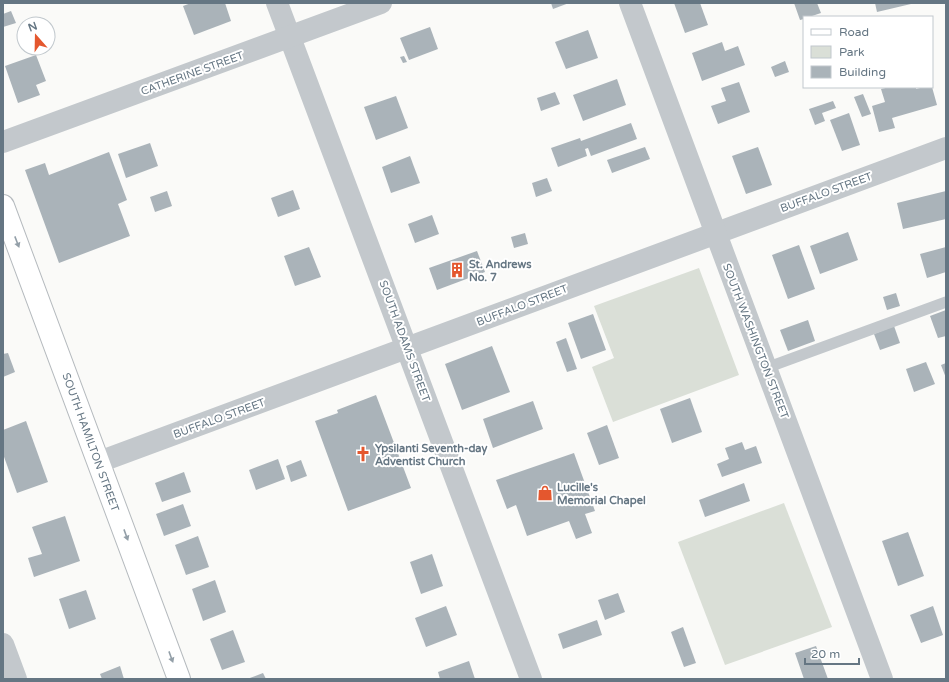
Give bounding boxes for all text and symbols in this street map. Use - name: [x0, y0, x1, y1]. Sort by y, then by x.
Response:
- north arrow: [16, 16, 56, 56]
- legend: [803, 16, 933, 88]
- text: N: [26, 19, 39, 35]
- text: Road: [839, 25, 869, 39]
- text: Park: [839, 45, 865, 59]
- street label: CATHERINE STREET: [139, 49, 246, 98]
- text: Building: [839, 65, 886, 79]
- street label: BUFFALO STREET: [778, 170, 874, 215]
- one-way arrow: [14, 237, 20, 249]
- place label: St. Andrews No. 7: [469, 258, 532, 284]
- building icon: St. Andrews No. 7: [448, 261, 466, 279]
- street label: SOUTH WASHINGTON STREET: [720, 262, 791, 421]
- street label: SOUTH ADAMS STREET: [376, 279, 433, 404]
- street label: BUFFALO STREET: [475, 282, 570, 329]
- street label: SOUTH HAMILTON STREET: [59, 371, 122, 513]
- street label: BUFFALO STREET: [171, 396, 267, 441]
- place label: Ypsilanti Seventh-day Adventist Church: [375, 442, 487, 468]
- church icon: Ypsilanti Seventh-day Adventist Church: [354, 445, 372, 463]
- place label: Lucille's Memorial Chapel: [557, 481, 646, 508]
- shop icon: Lucille's Memorial Chapel: [536, 484, 554, 502]
- one-way arrow: [123, 529, 129, 541]
- scale bar: [805, 640, 859, 666]
- text: 20 m: [811, 647, 840, 661]
- one-way arrow: [168, 651, 174, 663]

